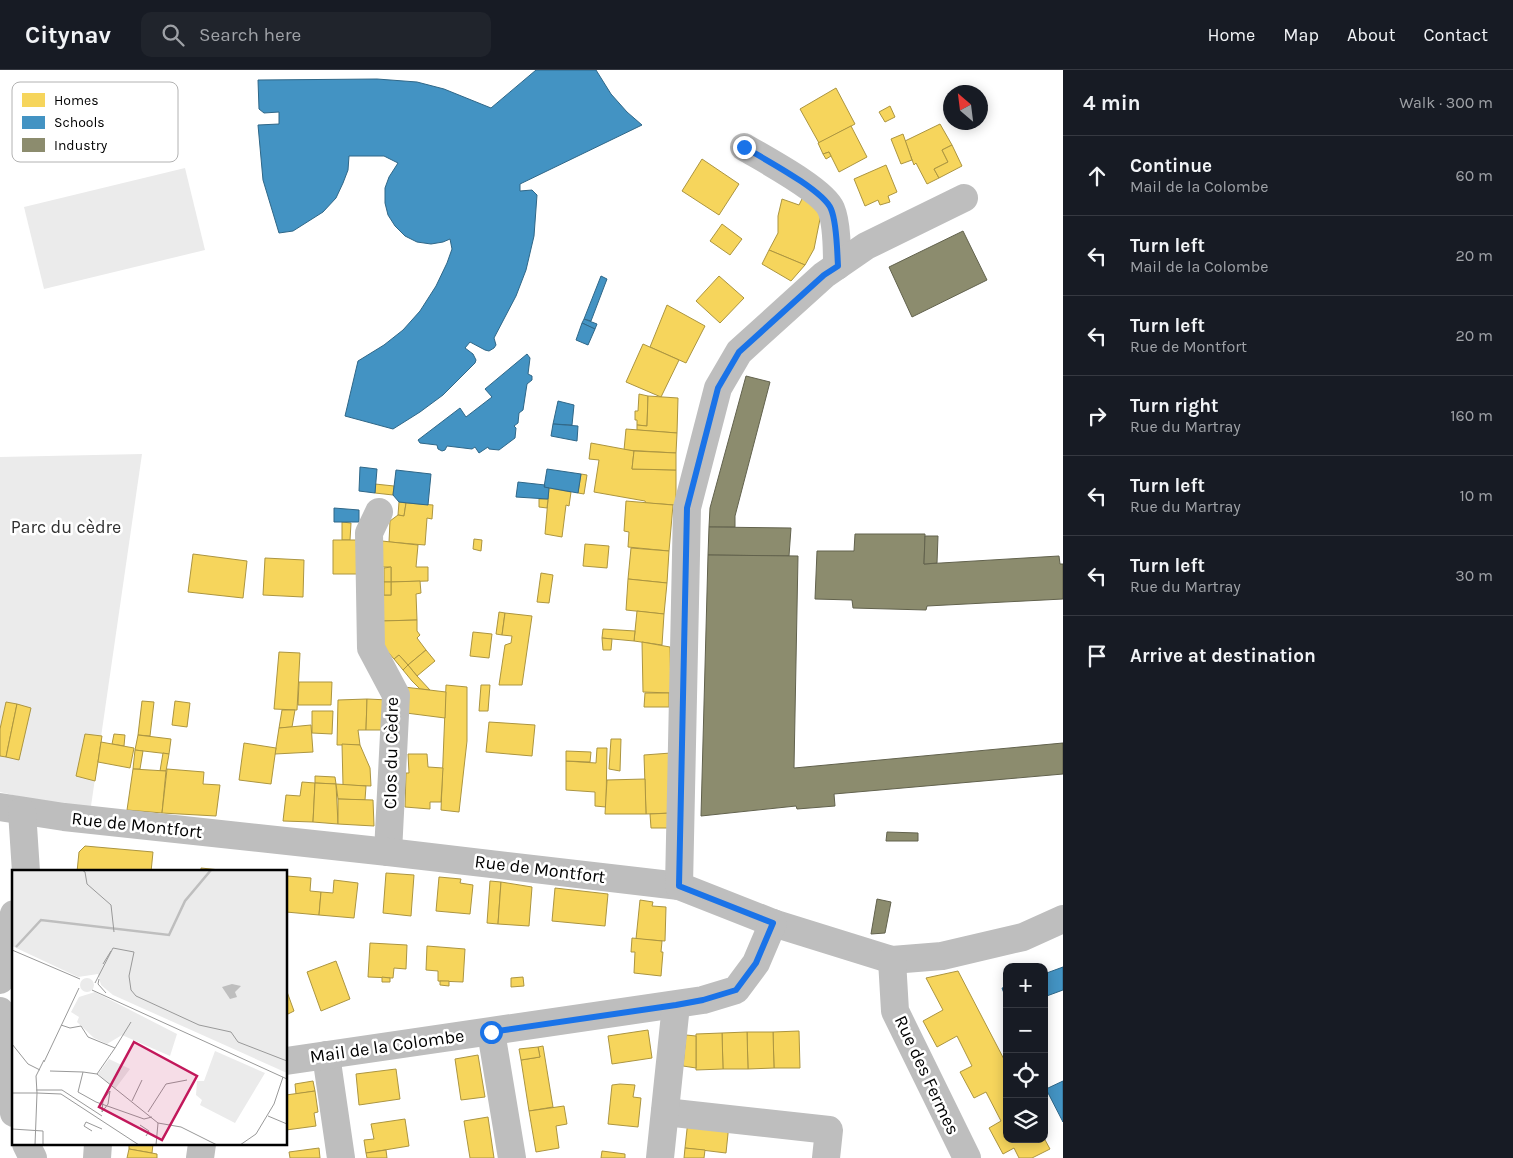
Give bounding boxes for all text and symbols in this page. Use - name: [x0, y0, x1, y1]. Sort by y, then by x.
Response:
- search box: [141, 12, 491, 57]
- text: Citynav: [25, 21, 111, 49]
- icon: search: [159, 21, 187, 49]
- text: Search here: [199, 24, 301, 46]
- text: Home: [1207, 24, 1255, 46]
- text: Map: [1283, 24, 1319, 46]
- text: About: [1347, 24, 1396, 46]
- text: Contact: [1424, 24, 1488, 46]
- legend: [12, 82, 178, 162]
- north arrow: [943, 85, 988, 130]
- text: 4 min: [1083, 91, 1141, 115]
- text: Homes: [54, 92, 99, 109]
- text: Walk · 300 m: [1399, 93, 1493, 112]
- text: Schools: [54, 114, 105, 131]
- route end: [733, 136, 756, 159]
- text: Industry: [54, 137, 108, 154]
- text: Continue: [1130, 155, 1212, 177]
- icon: ahead: [1083, 162, 1111, 190]
- text: 60 m: [1456, 166, 1493, 185]
- text: Mail de la Colombe: [1130, 177, 1268, 196]
- text: Turn left: [1130, 235, 1205, 257]
- icon: left: [1083, 242, 1111, 270]
- text: 20 m: [1455, 246, 1493, 265]
- text: Mail de la Colombe: [1130, 257, 1268, 276]
- text: Turn left: [1130, 315, 1205, 337]
- icon: left: [1083, 322, 1111, 350]
- text: 20 m: [1455, 326, 1493, 345]
- text: Rue de Montfort: [1130, 337, 1247, 356]
- text: Turn right: [1130, 395, 1219, 417]
- icon: right: [1083, 402, 1111, 430]
- text: 160 m: [1450, 406, 1493, 425]
- text: Rue du Martray: [1130, 417, 1241, 436]
- text: Turn left: [1130, 475, 1205, 497]
- icon: left: [1083, 482, 1111, 510]
- text: 10 m: [1459, 486, 1493, 505]
- text: Rue du Martray: [1130, 497, 1241, 516]
- park label: Parc du cèdre: [11, 516, 121, 538]
- text: Turn left: [1130, 555, 1205, 577]
- icon: left: [1083, 562, 1111, 590]
- text: 30 m: [1455, 566, 1493, 585]
- text: Rue du Martray: [1130, 577, 1241, 596]
- icon: arrive: [1083, 642, 1111, 670]
- text: Arrive at destination: [1130, 645, 1316, 667]
- street label: Clos du Cèdre: [379, 697, 403, 809]
- street label: Rue de Montfort: [70, 807, 204, 843]
- street label: Rue de Montfort: [473, 850, 607, 888]
- inset map: [12, 870, 288, 1146]
- map controls: [1003, 963, 1048, 1143]
- button: +: [1003, 963, 1048, 1008]
- button: −: [1003, 1008, 1048, 1053]
- street label: Rue des Fermes: [890, 1012, 964, 1138]
- route start: [480, 1021, 503, 1044]
- street label: Mail de la Colombe: [308, 1024, 466, 1068]
- button: locate: [1003, 1053, 1048, 1098]
- button: layers: [1003, 1098, 1048, 1143]

